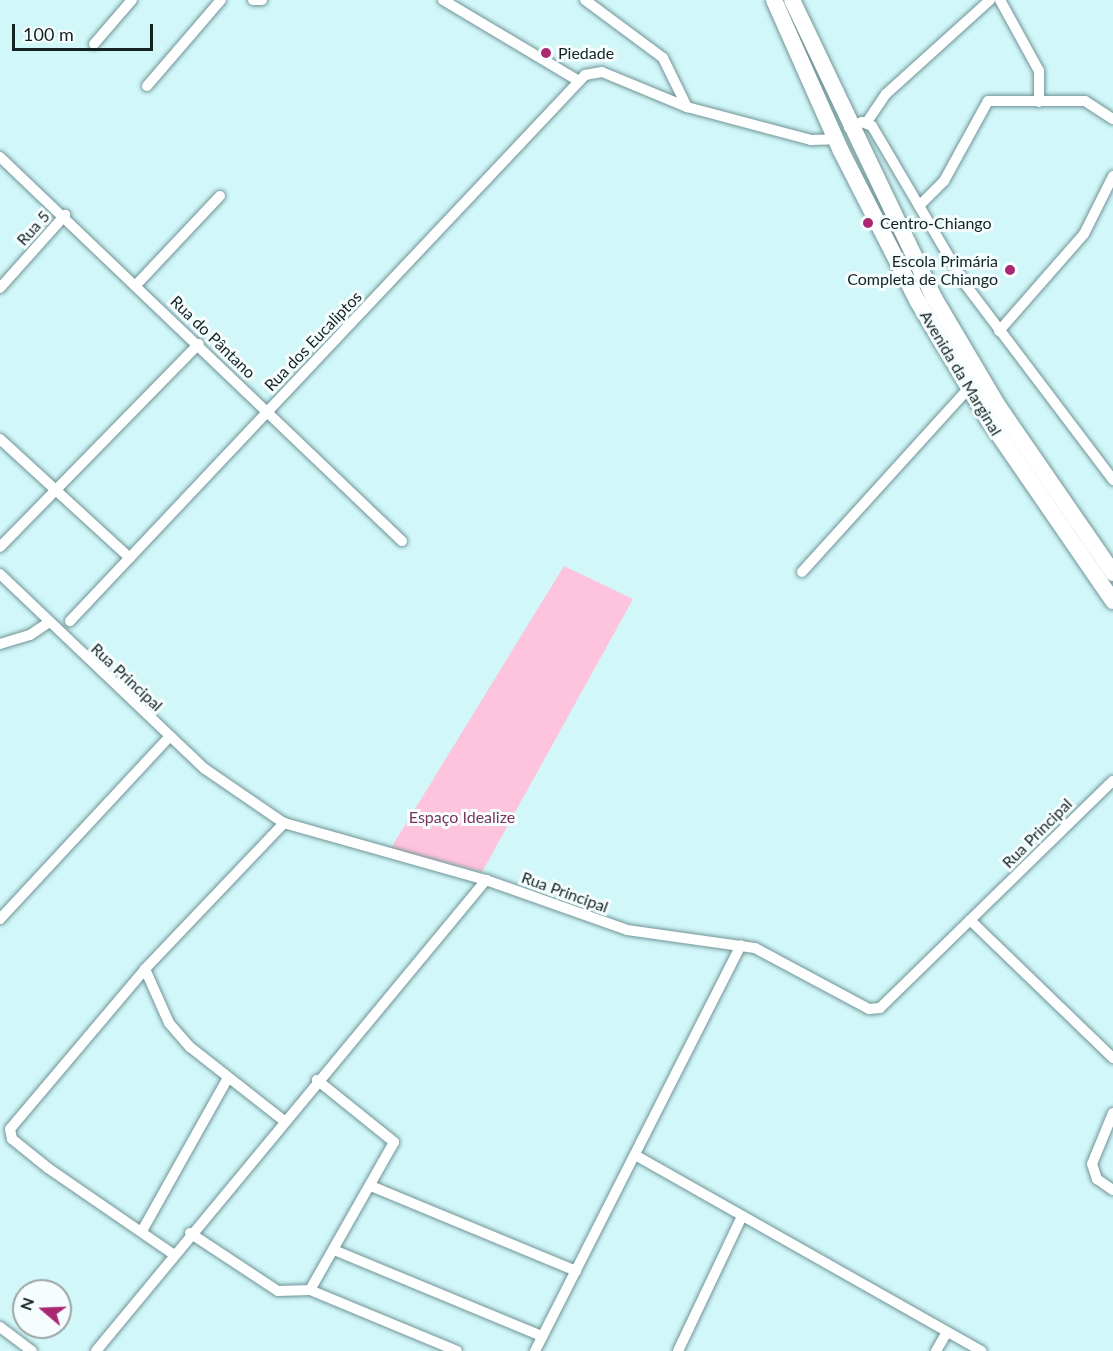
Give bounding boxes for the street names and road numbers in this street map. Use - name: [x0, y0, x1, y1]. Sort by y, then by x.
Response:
- street label: Rua 5: [13, 207, 53, 249]
- street label: Rua dos Eucaliptos: [260, 287, 366, 395]
- street label: Rua do Pântano: [167, 292, 259, 382]
- street label: Avenida da Marginal: [916, 307, 1006, 439]
- street label: Rua Principal: [87, 639, 167, 715]
- street label: Rua Principal: [998, 794, 1076, 872]
- street label: Rua Principal: [519, 867, 611, 917]

